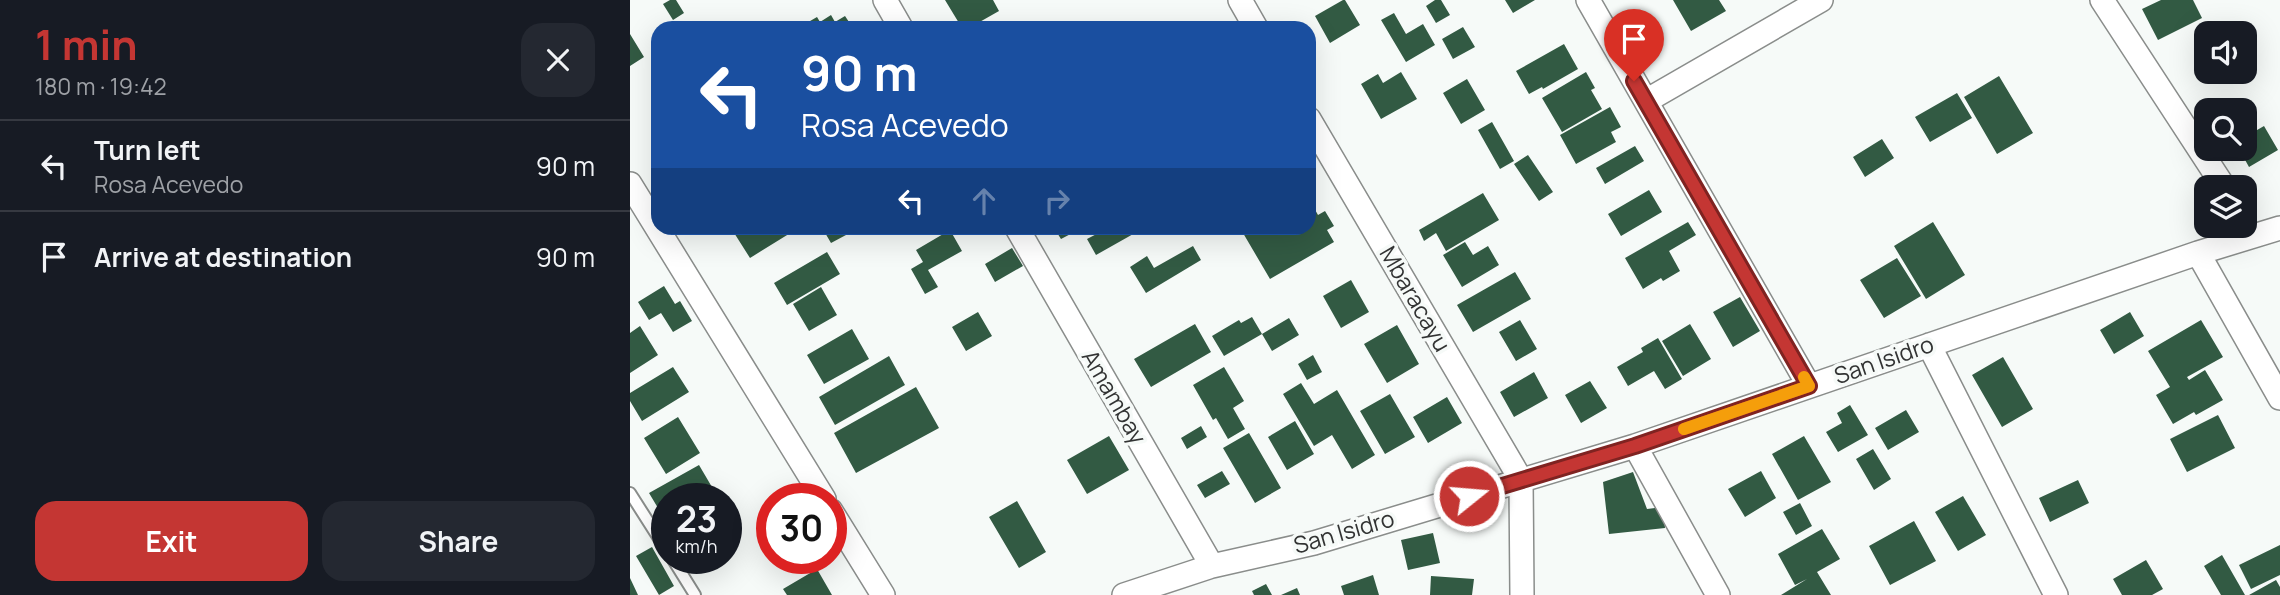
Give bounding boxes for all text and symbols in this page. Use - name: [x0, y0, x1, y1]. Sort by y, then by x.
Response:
- pin: [1604, 9, 1664, 81]
- text: 1 min: [35, 15, 138, 73]
- icon: arrive: [1615, 20, 1653, 58]
- map controls: [2194, 21, 2257, 238]
- button: sound: [2194, 21, 2257, 84]
- button: close: [521, 23, 595, 97]
- text: 90 m: [801, 39, 918, 106]
- icon: left: [686, 49, 777, 140]
- text: 180 m · 19:42: [35, 70, 167, 102]
- button: search: [2194, 98, 2257, 161]
- text: Rosa Acevedo: [801, 103, 1009, 147]
- text: Turn left: [94, 132, 201, 168]
- icon: left: [35, 147, 73, 185]
- text: 90 m: [536, 148, 595, 184]
- text: Rosa Acevedo: [94, 168, 243, 200]
- button: layers: [2194, 175, 2257, 238]
- icon: left: [892, 182, 930, 220]
- icon: ahead: [965, 182, 1003, 220]
- icon: right: [1038, 182, 1076, 220]
- icon: arrive: [35, 238, 73, 276]
- text: Arrive at destination: [94, 239, 352, 275]
- text: 90 m: [536, 239, 595, 275]
- street label: Mbaracayu: [1373, 240, 1459, 357]
- street label: San Isidro: [1830, 327, 1938, 391]
- street label: Amambay: [1075, 343, 1155, 450]
- position arrow: [1432, 459, 1506, 533]
- speed limit sign: 30: [756, 483, 847, 574]
- text: 23: [676, 495, 717, 543]
- button: Exit: [35, 501, 308, 581]
- button: Share: [322, 501, 595, 581]
- street label: San Isidro: [1290, 501, 1398, 561]
- text: km/h: [676, 534, 717, 558]

